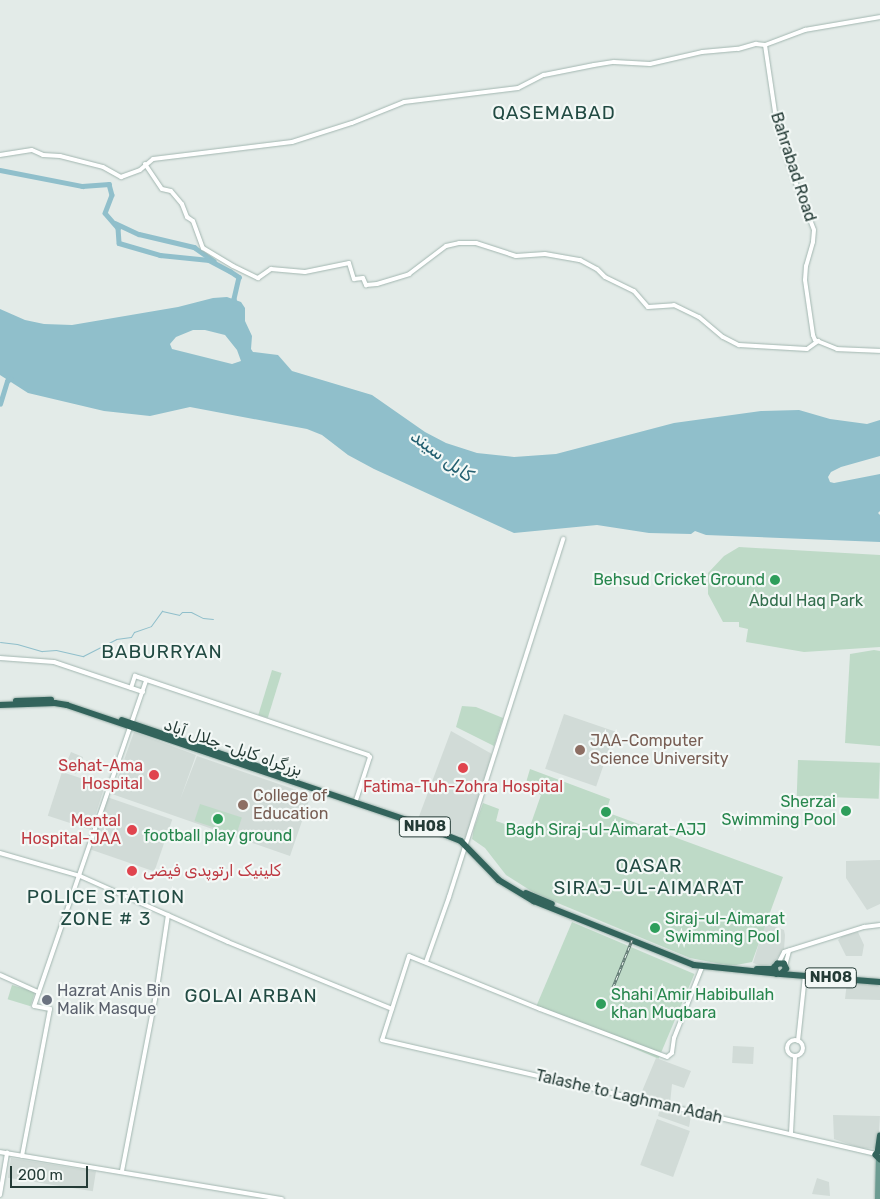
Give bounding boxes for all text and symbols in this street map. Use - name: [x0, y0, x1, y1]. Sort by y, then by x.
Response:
- district label: QASEMABAD: [491, 102, 617, 124]
- street label: Bahrabad Road: [766, 110, 820, 224]
- water label: کابل سيند: [406, 425, 478, 487]
- place label: Behsud Cricket Ground: [593, 570, 765, 590]
- marker: Behsud Cricket Ground: [769, 574, 781, 586]
- park label: Abdul Haq Park: [749, 591, 863, 611]
- district label: BABURRYAN: [100, 641, 224, 663]
- street label: بزرگراه کابل- جلال آباد: [161, 715, 305, 781]
- place label: JAA-Computer Science University: [590, 731, 729, 769]
- marker: JAA-Computer Science University: [574, 744, 586, 756]
- place label: Sehat-Ama Hospital: [58, 756, 143, 794]
- marker: Fatima-Tuh-Zohra Hospital: [456, 761, 470, 775]
- marker: Sehat-Ama Hospital: [147, 768, 161, 782]
- place label: Fatima-Tuh-Zohra Hospital: [363, 777, 563, 797]
- place label: College of Education: [253, 786, 328, 824]
- place label: Sherzai Swimming Pool: [721, 792, 836, 830]
- marker: College of Education: [237, 799, 249, 811]
- marker: Sherzai Swimming Pool: [840, 805, 852, 817]
- marker: Bagh Siraj-ul-Aimarat-AJJ: [600, 806, 612, 818]
- place label: Mental Hospital-JAA: [21, 811, 121, 849]
- marker: football play ground: [212, 813, 224, 825]
- road number: NH08: [399, 814, 451, 840]
- place label: Bagh Siraj-ul-Aimarat-AJJ: [506, 820, 706, 840]
- marker: Mental Hospital-JAA: [125, 823, 139, 837]
- place label: football play ground: [144, 826, 292, 846]
- district label: QASAR SIRAJ-UL-AIMARAT: [551, 855, 747, 899]
- place label: کلینیک ارتوپدی فیضی: [143, 861, 281, 881]
- marker: کلینیک ارتوپدی فیضی: [125, 864, 139, 878]
- district label: POLICE STATION ZONE # 3: [25, 886, 187, 930]
- place label: Siraj-ul-Aimarat Swimming Pool: [665, 909, 785, 947]
- marker: Siraj-ul-Aimarat Swimming Pool: [649, 922, 661, 934]
- road number: NH08: [805, 966, 857, 990]
- place label: Hazrat Anis Bin Malik Masque: [57, 981, 171, 1019]
- district label: GOLAI ARBAN: [183, 985, 319, 1007]
- place label: Shahi Amir Habibullah khan Muqbara: [611, 985, 775, 1023]
- marker: Hazrat Anis Bin Malik Masque: [41, 994, 53, 1006]
- marker: Shahi Amir Habibullah khan Muqbara: [595, 998, 607, 1010]
- street label: Talashe to Laghman Adah: [533, 1066, 725, 1128]
- scale bar: [12, 1156, 90, 1188]
- text: 200 m: [18, 1166, 63, 1184]

